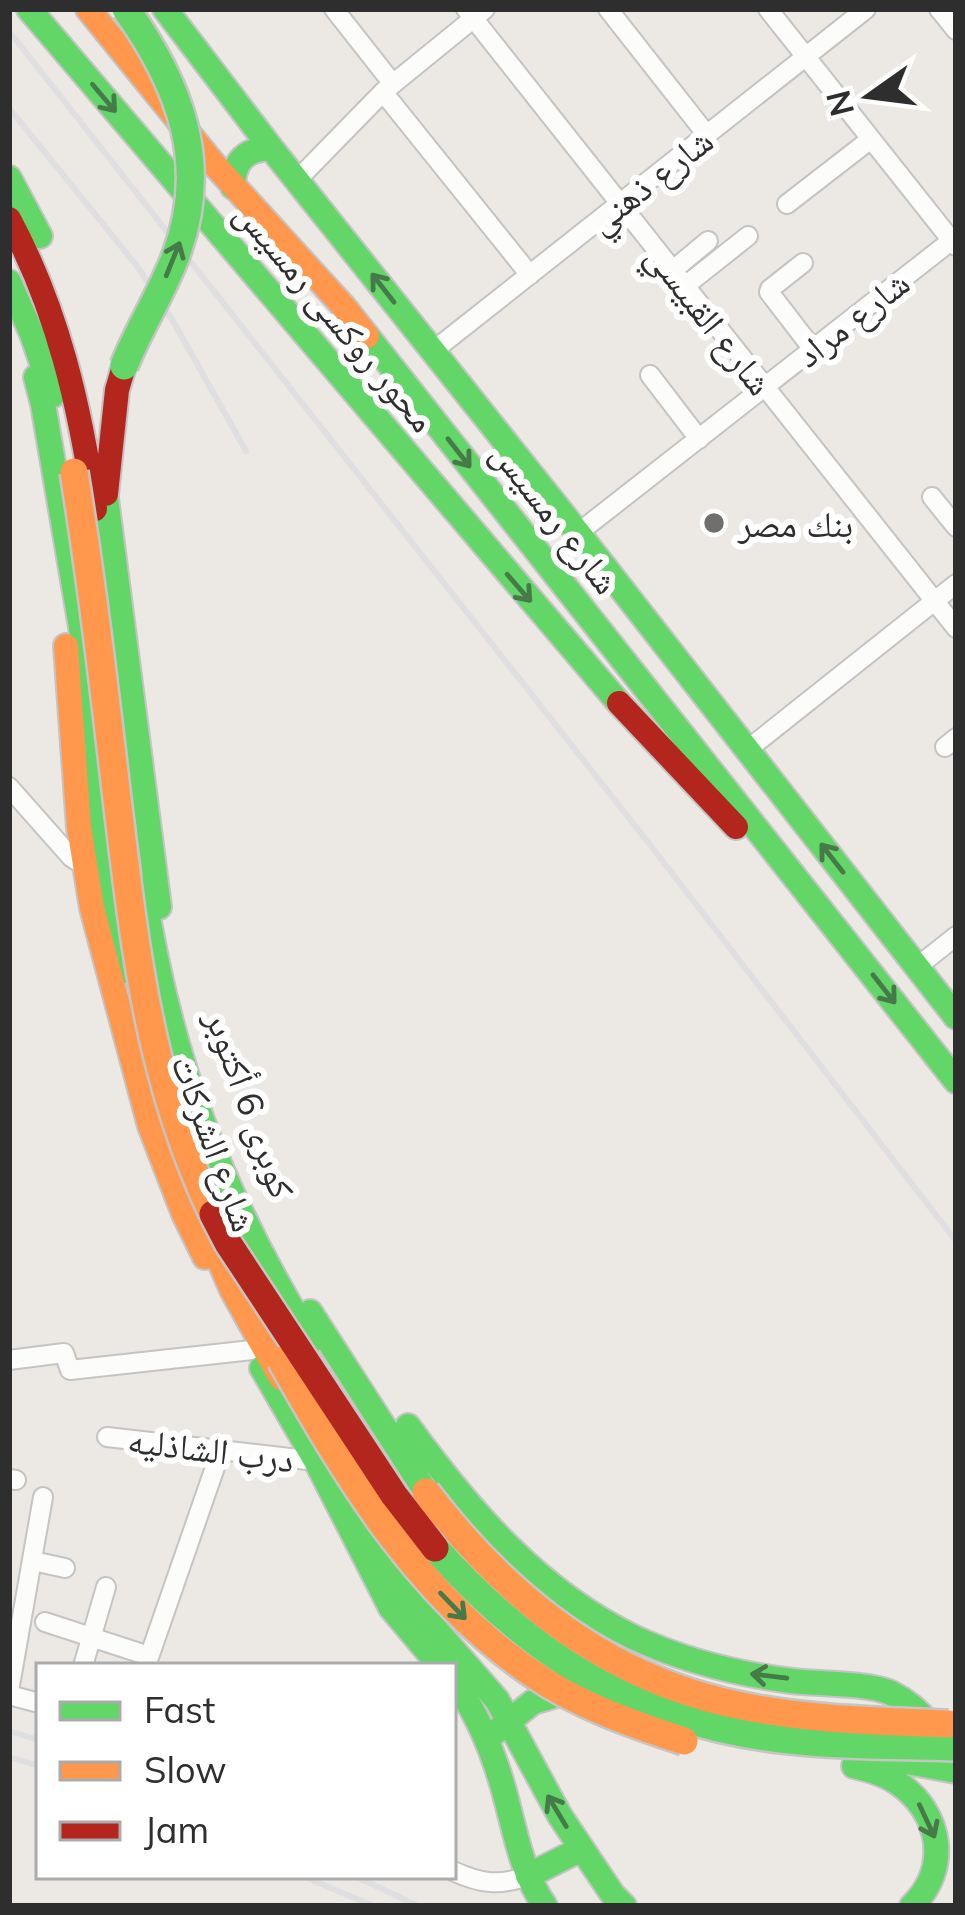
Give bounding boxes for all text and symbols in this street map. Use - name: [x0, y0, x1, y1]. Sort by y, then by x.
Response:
- north arrow: [809, 36, 929, 156]
- one-way arrow: [90, 82, 118, 113]
- text: N: [817, 86, 862, 120]
- street label: شارع ذهني: [579, 117, 726, 248]
- street label: محور روكسى رمسيس: [226, 191, 446, 441]
- street label: شارع القبيسي: [631, 234, 783, 408]
- one-way arrow: [164, 242, 185, 279]
- street label: شارع مراد: [786, 260, 919, 377]
- one-way arrow: [370, 272, 397, 304]
- street label: شارع رمسيس: [482, 432, 630, 603]
- one-way arrow: [445, 436, 472, 468]
- place label: بنك مصر: [737, 501, 853, 546]
- marker: بنك مصر: [701, 510, 727, 536]
- one-way arrow: [505, 572, 533, 603]
- one-way arrow: [819, 843, 846, 875]
- one-way arrow: [870, 973, 897, 1005]
- street label: كوبرى 6 أكتوبر: [196, 1003, 306, 1204]
- street label: شارع الشركات: [161, 1049, 268, 1238]
- street label: درب الشاذليه: [125, 1416, 297, 1482]
- one-way arrow: [438, 1591, 466, 1620]
- legend: [36, 1663, 456, 1879]
- one-way arrow: [750, 1664, 789, 1686]
- text: Fast: [144, 1687, 215, 1732]
- text: Slow: [144, 1747, 227, 1792]
- one-way arrow: [545, 1795, 569, 1829]
- one-way arrow: [917, 1802, 939, 1838]
- text: Jam: [144, 1807, 209, 1852]

